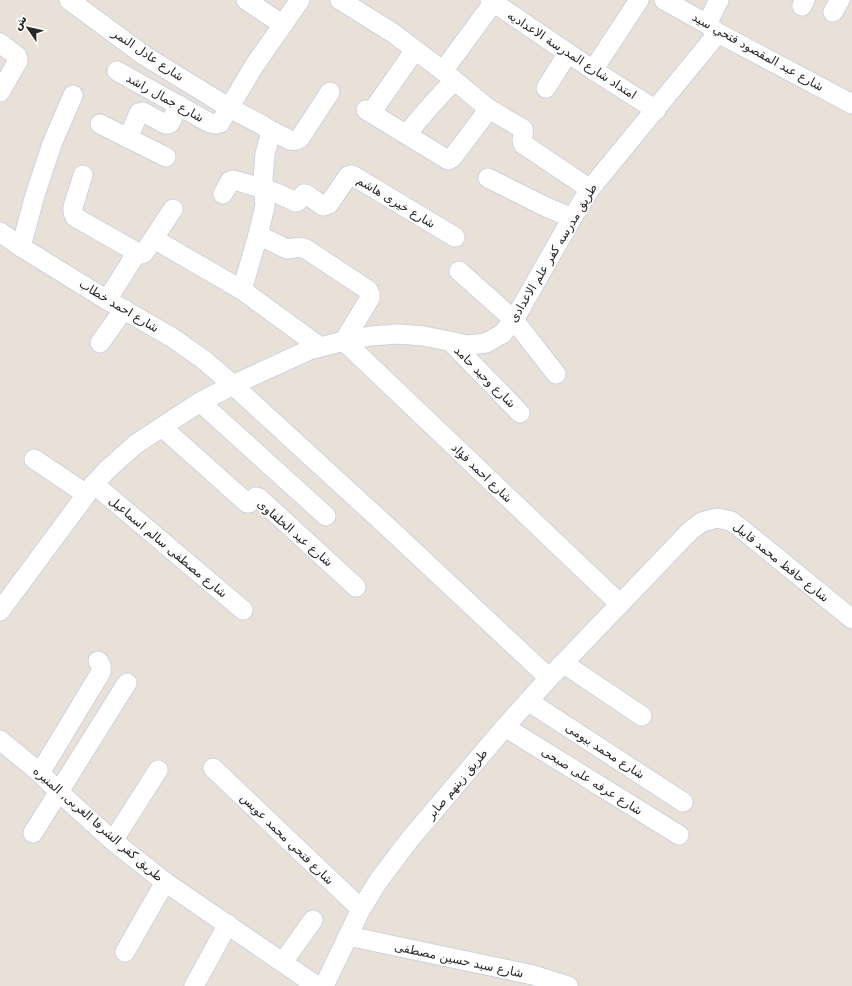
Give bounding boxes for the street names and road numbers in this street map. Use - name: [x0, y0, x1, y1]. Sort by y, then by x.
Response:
- street label: امتداد شارع المدرسة الاعداديه: [504, 8, 639, 103]
- street label: شارع عبد المقصود فتحي سيد: [689, 10, 826, 95]
- street label: شارع عادل النمر: [108, 25, 186, 85]
- street label: شارع جمال راشد: [123, 71, 206, 126]
- street label: شارع خيرى هاشم: [354, 173, 438, 232]
- street label: طريق مدرسه كفر علم الاعدادى: [506, 181, 601, 325]
- street label: شارع احمد خطاب: [76, 277, 161, 336]
- street label: شارع وحيد حامد: [451, 343, 519, 411]
- street label: شارع احمد فؤاد: [448, 441, 515, 506]
- street label: شارع مصطفى سالم اسماعيل: [105, 493, 230, 601]
- street label: شارع عيد الخلفاوى: [254, 497, 335, 570]
- street label: شارع حافظ محمد قابيل: [730, 519, 832, 606]
- street label: شارع محمد بيومى: [562, 720, 647, 783]
- street label: شارع عرفه على صبحى: [538, 744, 645, 819]
- street label: طريق زينهم صابر: [423, 746, 491, 823]
- street label: طريق كفر الشرفا الغربى, المنيره: [30, 764, 166, 885]
- street label: شارع فتحي محمد عويس: [237, 791, 337, 888]
- street label: شارع سيد حسين مصطفى: [393, 939, 525, 982]

